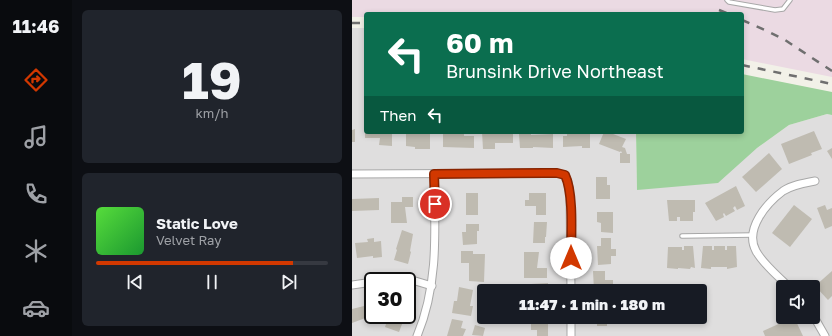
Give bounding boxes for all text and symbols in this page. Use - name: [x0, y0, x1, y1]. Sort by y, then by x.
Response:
- text: 11:46: [13, 15, 59, 37]
- text: 60 m: [446, 26, 513, 59]
- icon: left: [380, 28, 432, 80]
- text: 19: [182, 48, 242, 110]
- text: Brunsink Drive Northeast: [446, 60, 664, 82]
- icon: directions: [22, 66, 50, 94]
- icon: left: [424, 104, 446, 126]
- text: km/h: [195, 105, 229, 121]
- text: Then: [380, 106, 416, 124]
- icon: music: [22, 123, 50, 151]
- icon: phone: [22, 180, 50, 208]
- pin: [418, 187, 452, 221]
- icon: arrive: [424, 193, 446, 215]
- text: Static Love: [156, 214, 238, 232]
- text: Velvet Ray: [156, 232, 221, 248]
- icon: climate: [22, 237, 50, 265]
- position arrow: [550, 237, 592, 279]
- icon: previous: [124, 271, 146, 293]
- icon: pause: [201, 271, 223, 293]
- icon: next: [278, 271, 300, 293]
- speed limit sign: 30: [364, 272, 416, 324]
- map controls: [776, 280, 820, 324]
- button: sound: [776, 280, 820, 324]
- icon: car: [22, 294, 50, 322]
- text: 11:47 · 1 min · 180 m: [519, 295, 665, 313]

